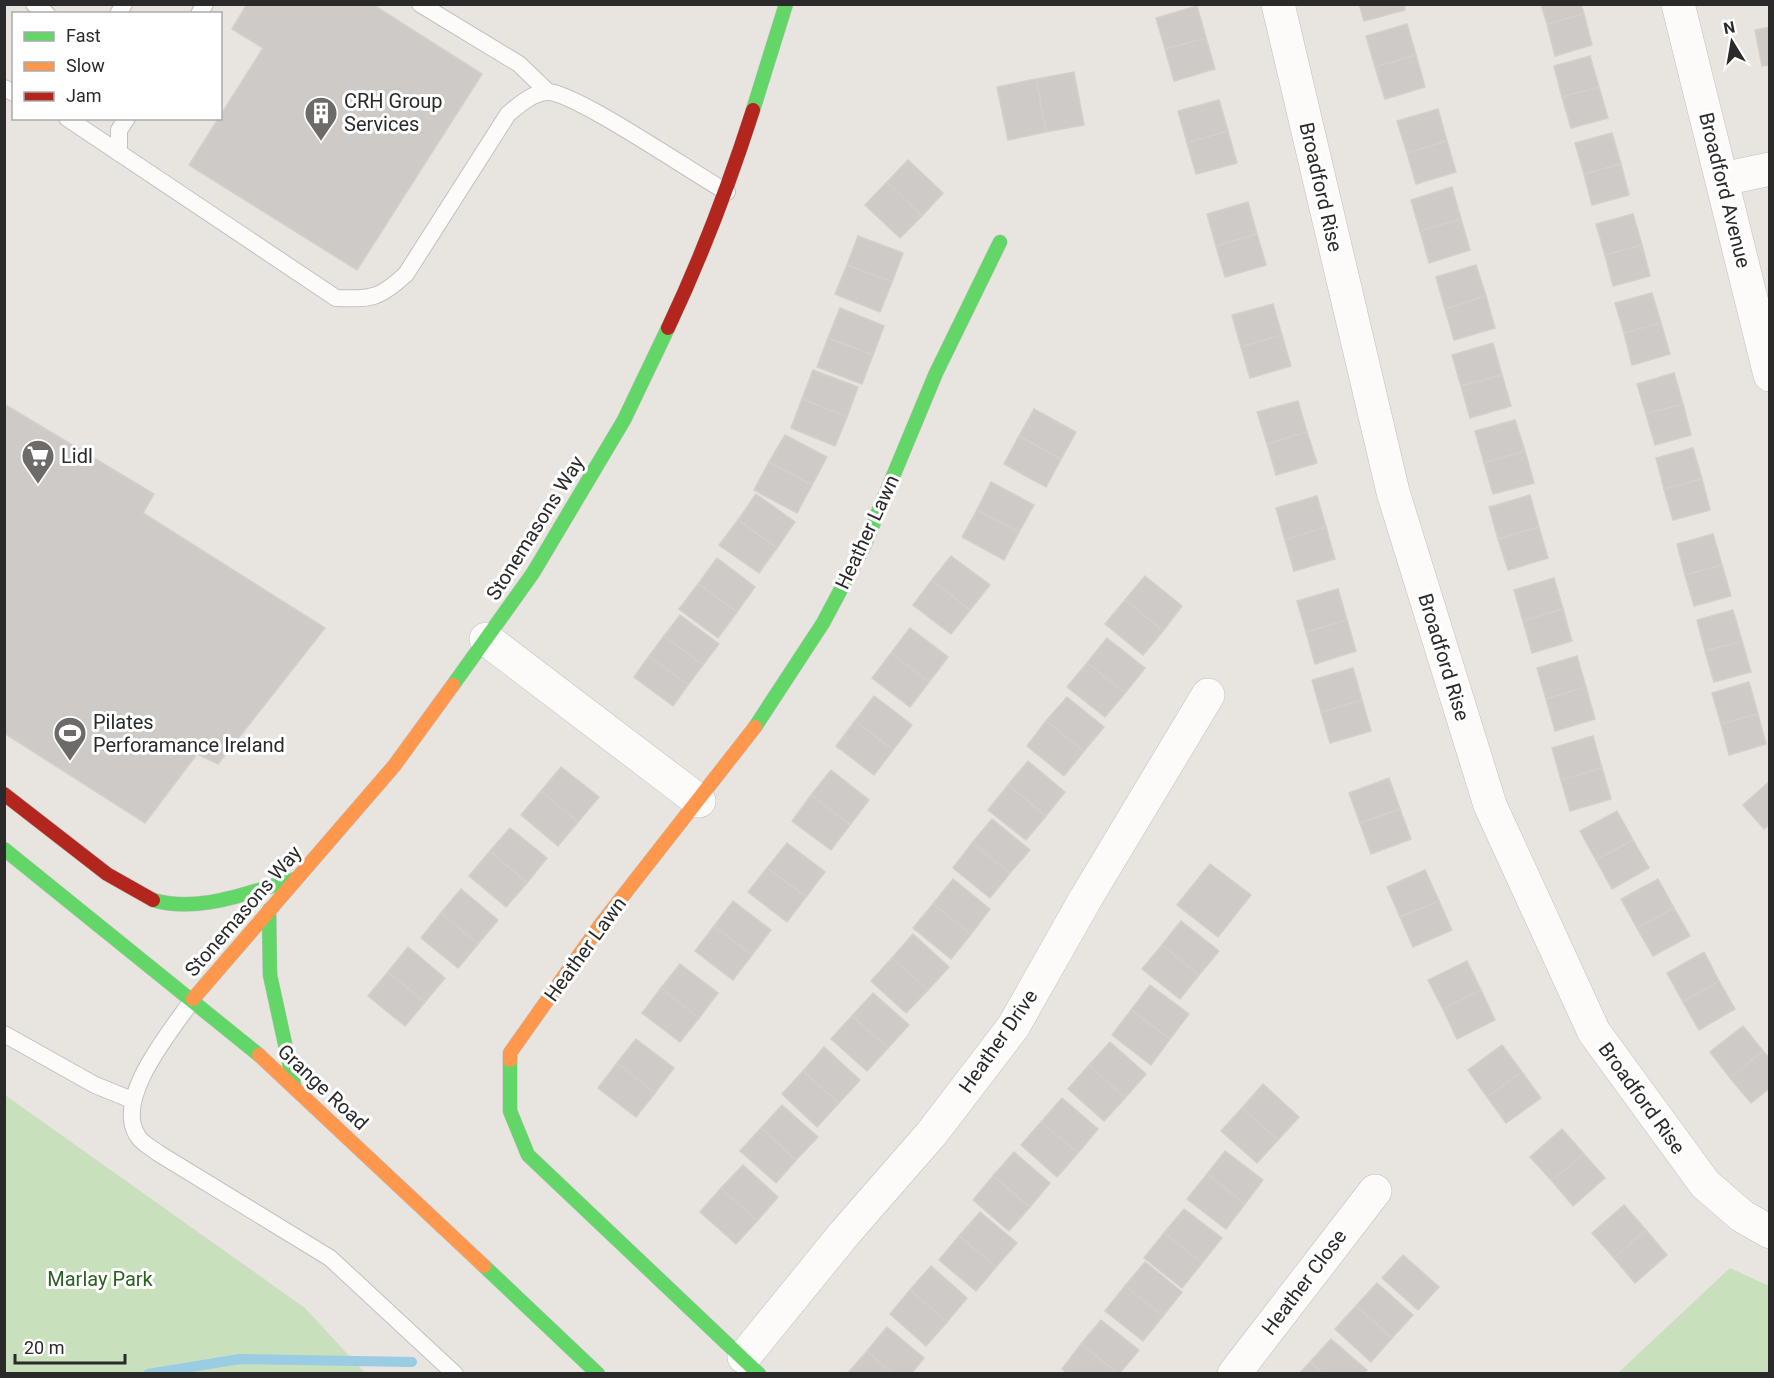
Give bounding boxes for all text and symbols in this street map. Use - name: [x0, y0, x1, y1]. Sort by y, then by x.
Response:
- legend: [12, 12, 222, 120]
- north arrow: [1702, 12, 1762, 72]
- text: N: [1722, 17, 1737, 38]
- text: Fast: [66, 25, 101, 46]
- text: Slow: [66, 55, 105, 76]
- text: Jam: [66, 85, 102, 106]
- place label: CRH Group Services: [344, 89, 442, 136]
- building icon: CRH Group Services: [303, 95, 339, 142]
- street label: Broadford Avenue: [1694, 110, 1756, 270]
- street label: Broadford Rise: [1294, 120, 1348, 254]
- supermarket icon: Lidl: [20, 438, 56, 485]
- place label: Lidl: [61, 444, 93, 468]
- street label: Stonemasons Way: [481, 451, 589, 604]
- street label: Heather Lawn: [830, 471, 904, 593]
- street label: Broadford Rise: [1413, 590, 1475, 724]
- place label: Pilates Perforamance Ireland: [93, 710, 285, 757]
- sports icon: Pilates Perforamance Ireland: [52, 715, 88, 762]
- street label: Stonemasons Way: [180, 840, 307, 981]
- street label: Heather Lawn: [539, 892, 631, 1006]
- street label: Heather Drive: [954, 985, 1042, 1097]
- street label: Broadford Rise: [1594, 1038, 1690, 1158]
- street label: Grange Road: [273, 1039, 373, 1135]
- street label: Heather Close: [1257, 1225, 1351, 1339]
- park label: Marlay Park: [47, 1267, 154, 1291]
- scale bar: [15, 1327, 124, 1365]
- text: 20 m: [24, 1337, 64, 1358]

